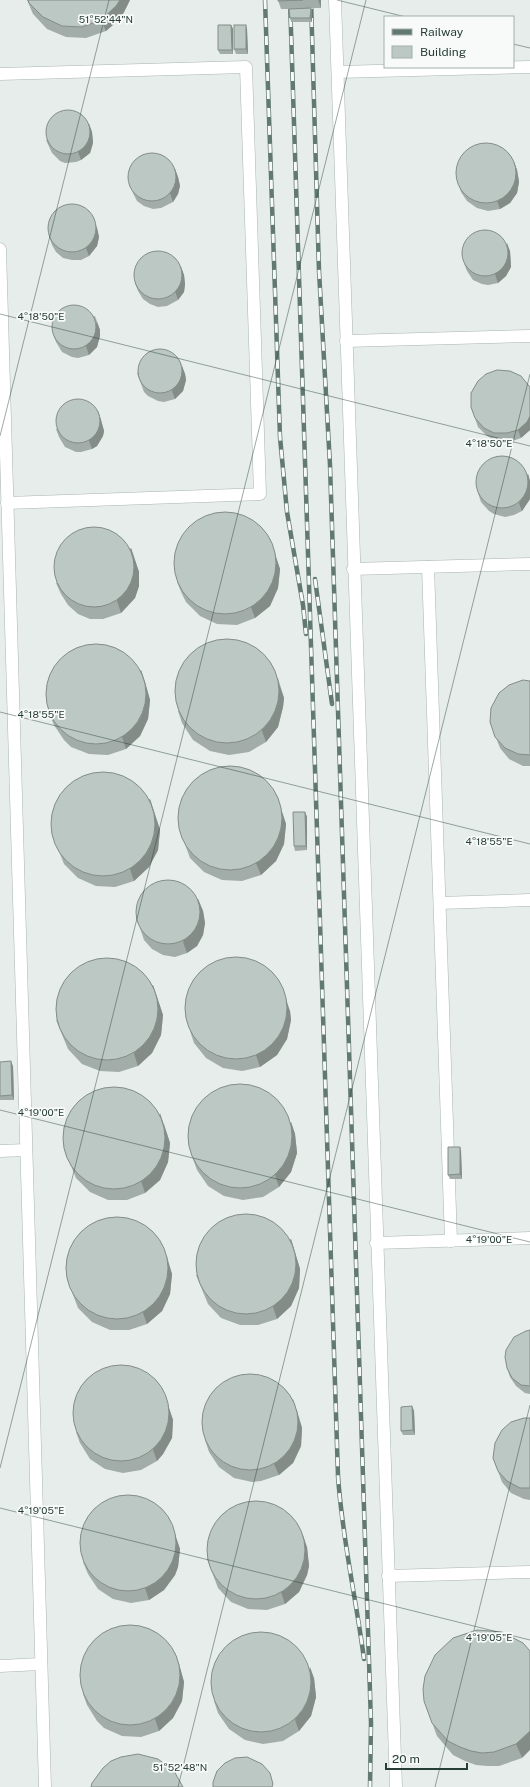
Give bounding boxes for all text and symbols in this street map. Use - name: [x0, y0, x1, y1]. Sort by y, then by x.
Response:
- text: 51°52'44"N: [79, 13, 133, 25]
- legend: [384, 16, 514, 68]
- text: Railway: [420, 25, 464, 39]
- text: Building: [420, 45, 466, 59]
- text: 4°18'50"E: [18, 310, 64, 322]
- text: 4°18'50"E: [466, 437, 512, 449]
- text: 4°18'55"E: [17, 708, 65, 720]
- text: 4°18'55"E: [465, 835, 513, 847]
- text: 4°19'00"E: [18, 1106, 64, 1118]
- text: 4°19'00"E: [466, 1233, 512, 1245]
- text: 4°19'05"E: [18, 1504, 64, 1516]
- text: 4°19'05"E: [466, 1631, 512, 1643]
- scale bar: [386, 1745, 467, 1771]
- text: 20 m: [392, 1752, 420, 1766]
- text: 51°52'48"N: [153, 1761, 207, 1773]

